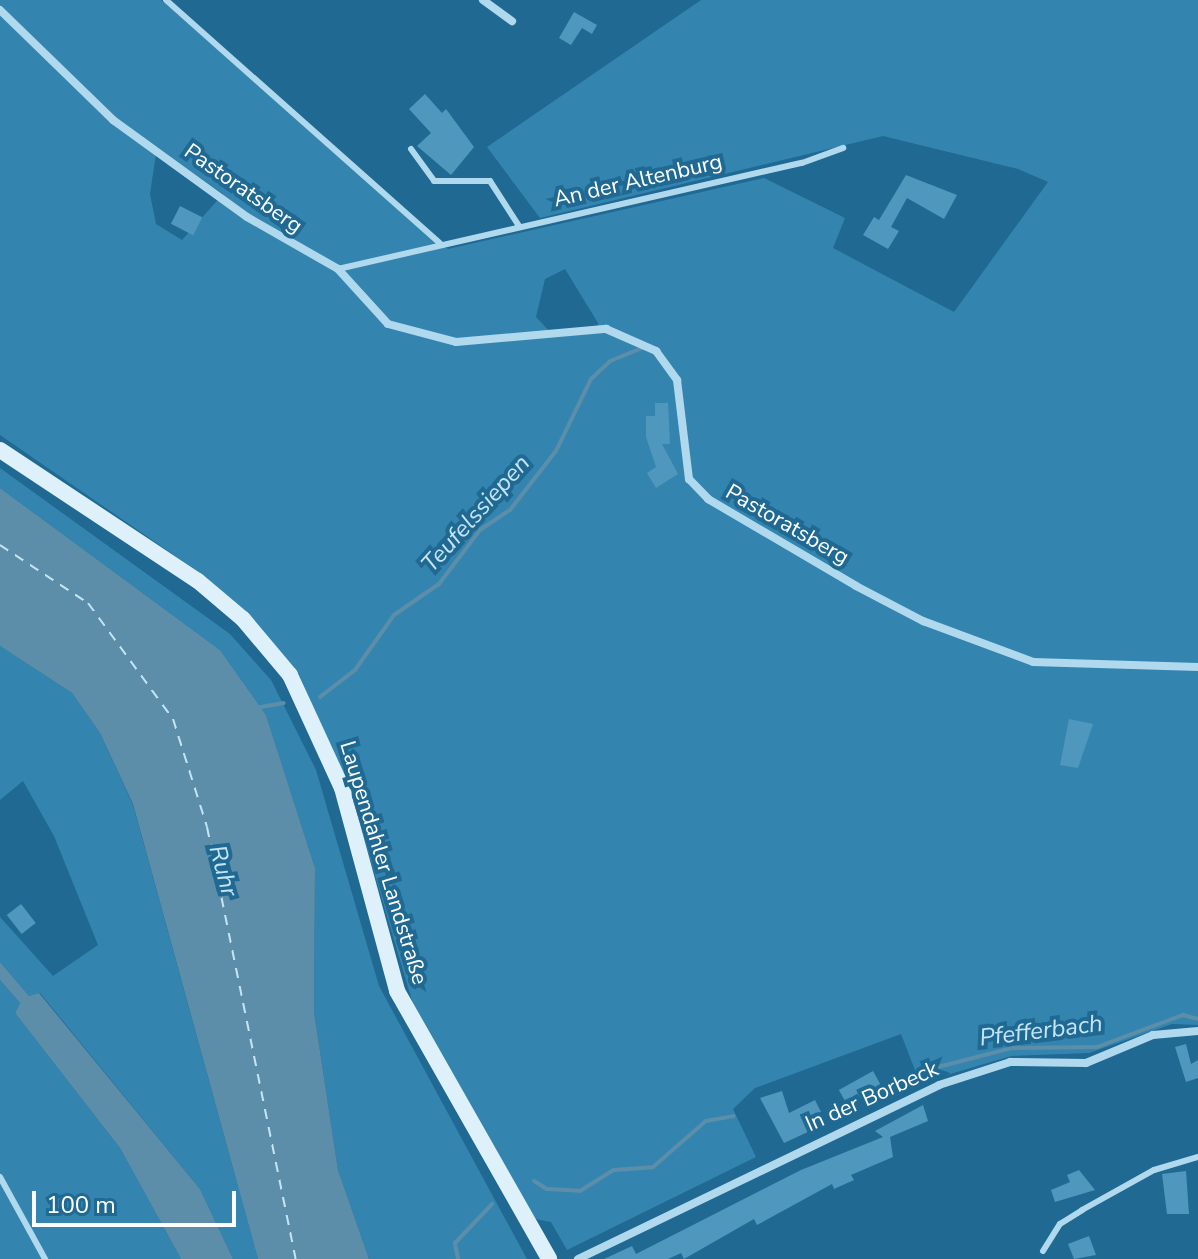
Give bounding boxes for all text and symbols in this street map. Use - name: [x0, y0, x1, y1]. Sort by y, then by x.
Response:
- street label: Pastoratsberg: [179, 139, 307, 239]
- street label: An der Altenburg: [551, 149, 725, 213]
- water label: Teufelssiepen: [416, 449, 536, 579]
- street label: Pastoratsberg: [721, 479, 853, 571]
- street label: Laupendahler Landstraße: [333, 738, 433, 988]
- water label: Ruhr: [202, 842, 244, 900]
- water label: Pfefferbach: [978, 1009, 1104, 1053]
- street label: In der Borbeck: [802, 1056, 942, 1138]
- scale bar: [36, 1175, 240, 1225]
- text: 100 m: [46, 1189, 116, 1221]

